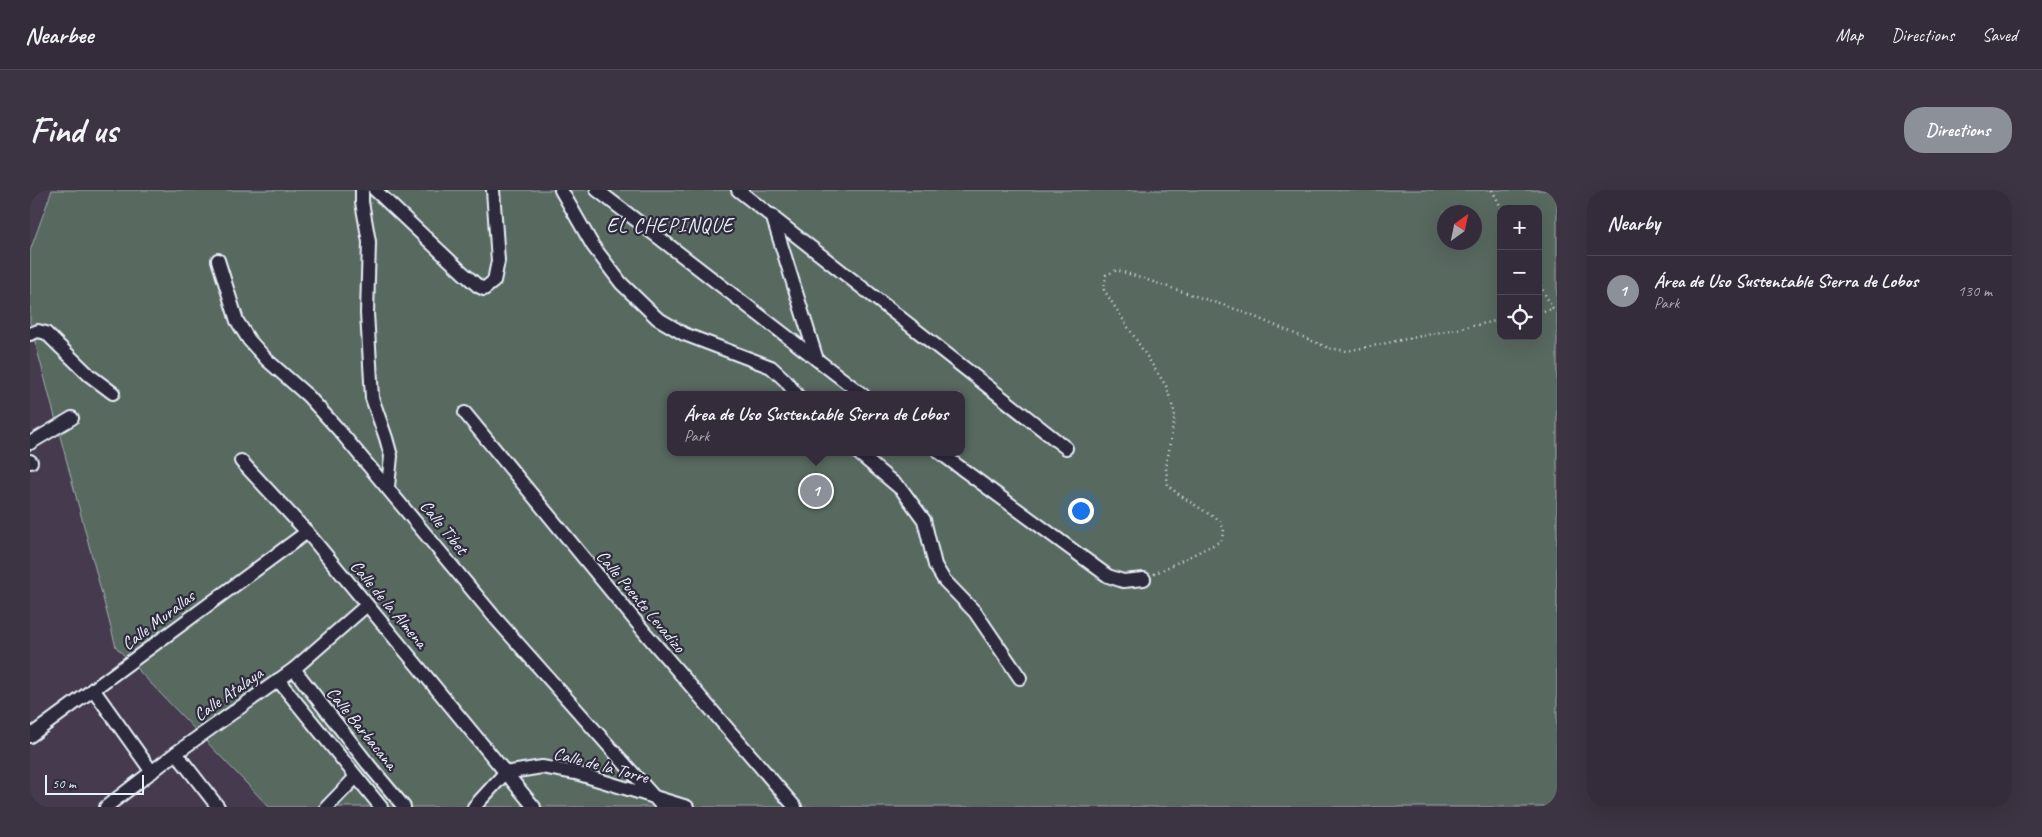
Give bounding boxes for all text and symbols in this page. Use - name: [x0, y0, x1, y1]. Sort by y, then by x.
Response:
- text: Nearbee: [25, 20, 93, 50]
- text: Map: [1836, 24, 1863, 46]
- text: Directions: [1891, 24, 1954, 46]
- text: Saved: [1982, 24, 2017, 46]
- button: Directions: [1904, 107, 2012, 153]
- text: Find us: [30, 108, 117, 153]
- north arrow: [1437, 205, 1482, 250]
- map controls: [1497, 205, 1542, 340]
- button: +: [1497, 205, 1542, 250]
- text: Nearby: [1607, 210, 1660, 236]
- district label: EL CHEPINQUE: [606, 213, 735, 238]
- button: −: [1497, 250, 1542, 295]
- text: Área de Uso Sustentable Sierra de Lobos: [1654, 269, 1918, 293]
- text: 1: [1619, 281, 1627, 301]
- text: 130 m: [1958, 281, 1992, 301]
- text: Park: [1654, 293, 1679, 313]
- button: locate: [1497, 295, 1542, 340]
- popup: [667, 391, 965, 456]
- text: Área de Uso Sustentable Sierra de Lobos: [684, 402, 948, 426]
- text: Park: [684, 426, 709, 446]
- pin: 1: [800, 472, 832, 510]
- street label: Calle Tibet: [415, 495, 474, 560]
- your location: [1068, 498, 1094, 524]
- street label: Calle Puente Levadizo: [592, 545, 691, 658]
- street label: Calle de la Almena: [346, 555, 433, 654]
- street label: Calle Murallas: [117, 584, 200, 655]
- street label: Calle Atalaya: [189, 661, 268, 726]
- street label: Calle Barbacana: [322, 682, 403, 775]
- street label: Calle de la Torre: [551, 742, 652, 788]
- scale bar: [45, 772, 144, 795]
- text: 50 m: [52, 775, 76, 792]

